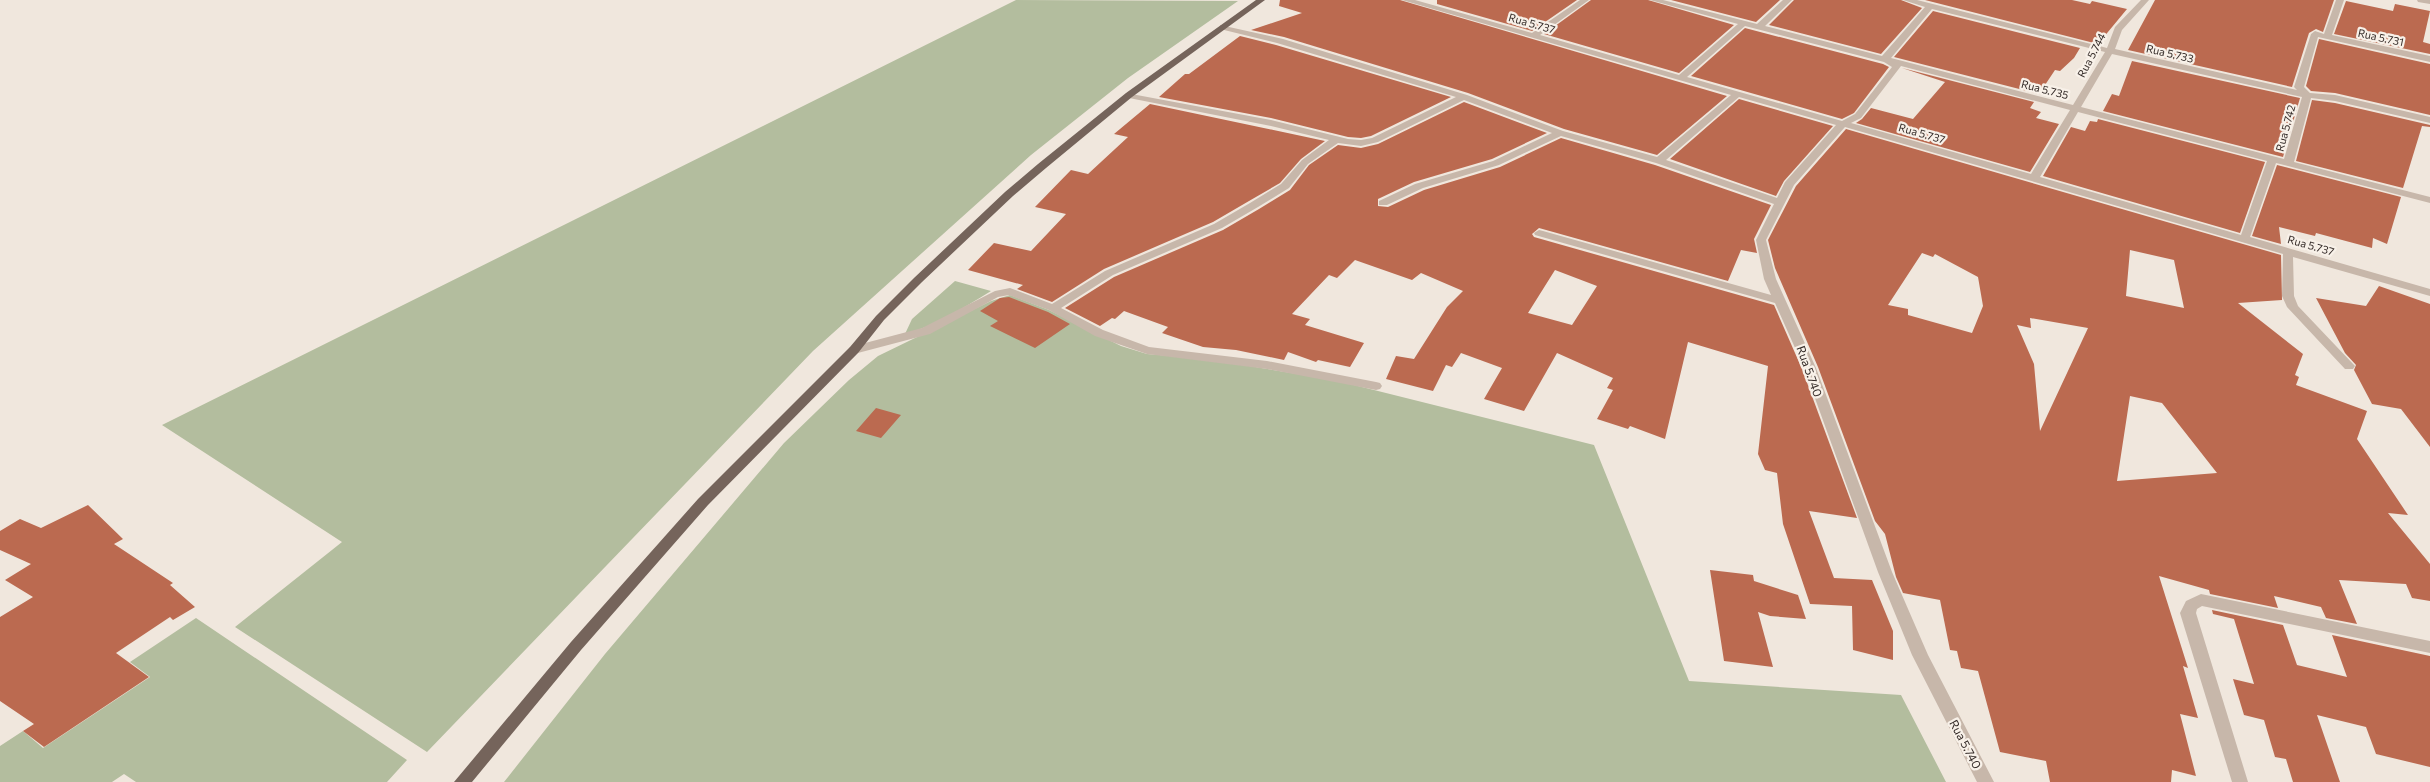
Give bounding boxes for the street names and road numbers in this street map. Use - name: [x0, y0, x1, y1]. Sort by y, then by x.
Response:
- street label: Rua 5.737: [1507, 10, 1557, 36]
- street label: Rua 5.731: [2357, 26, 2405, 48]
- street label: Rua 5.744: [2074, 30, 2108, 79]
- street label: Rua 5.733: [2145, 41, 2195, 65]
- street label: Rua 5.735: [2020, 77, 2070, 101]
- street label: Rua 5.742: [2273, 103, 2297, 153]
- street label: Rua 5.737: [1897, 120, 1947, 146]
- street label: Rua 5.737: [2286, 232, 2336, 258]
- street label: Rua 5.740: [1794, 344, 1826, 399]
- street label: Rua 5.740: [1947, 717, 1985, 771]

